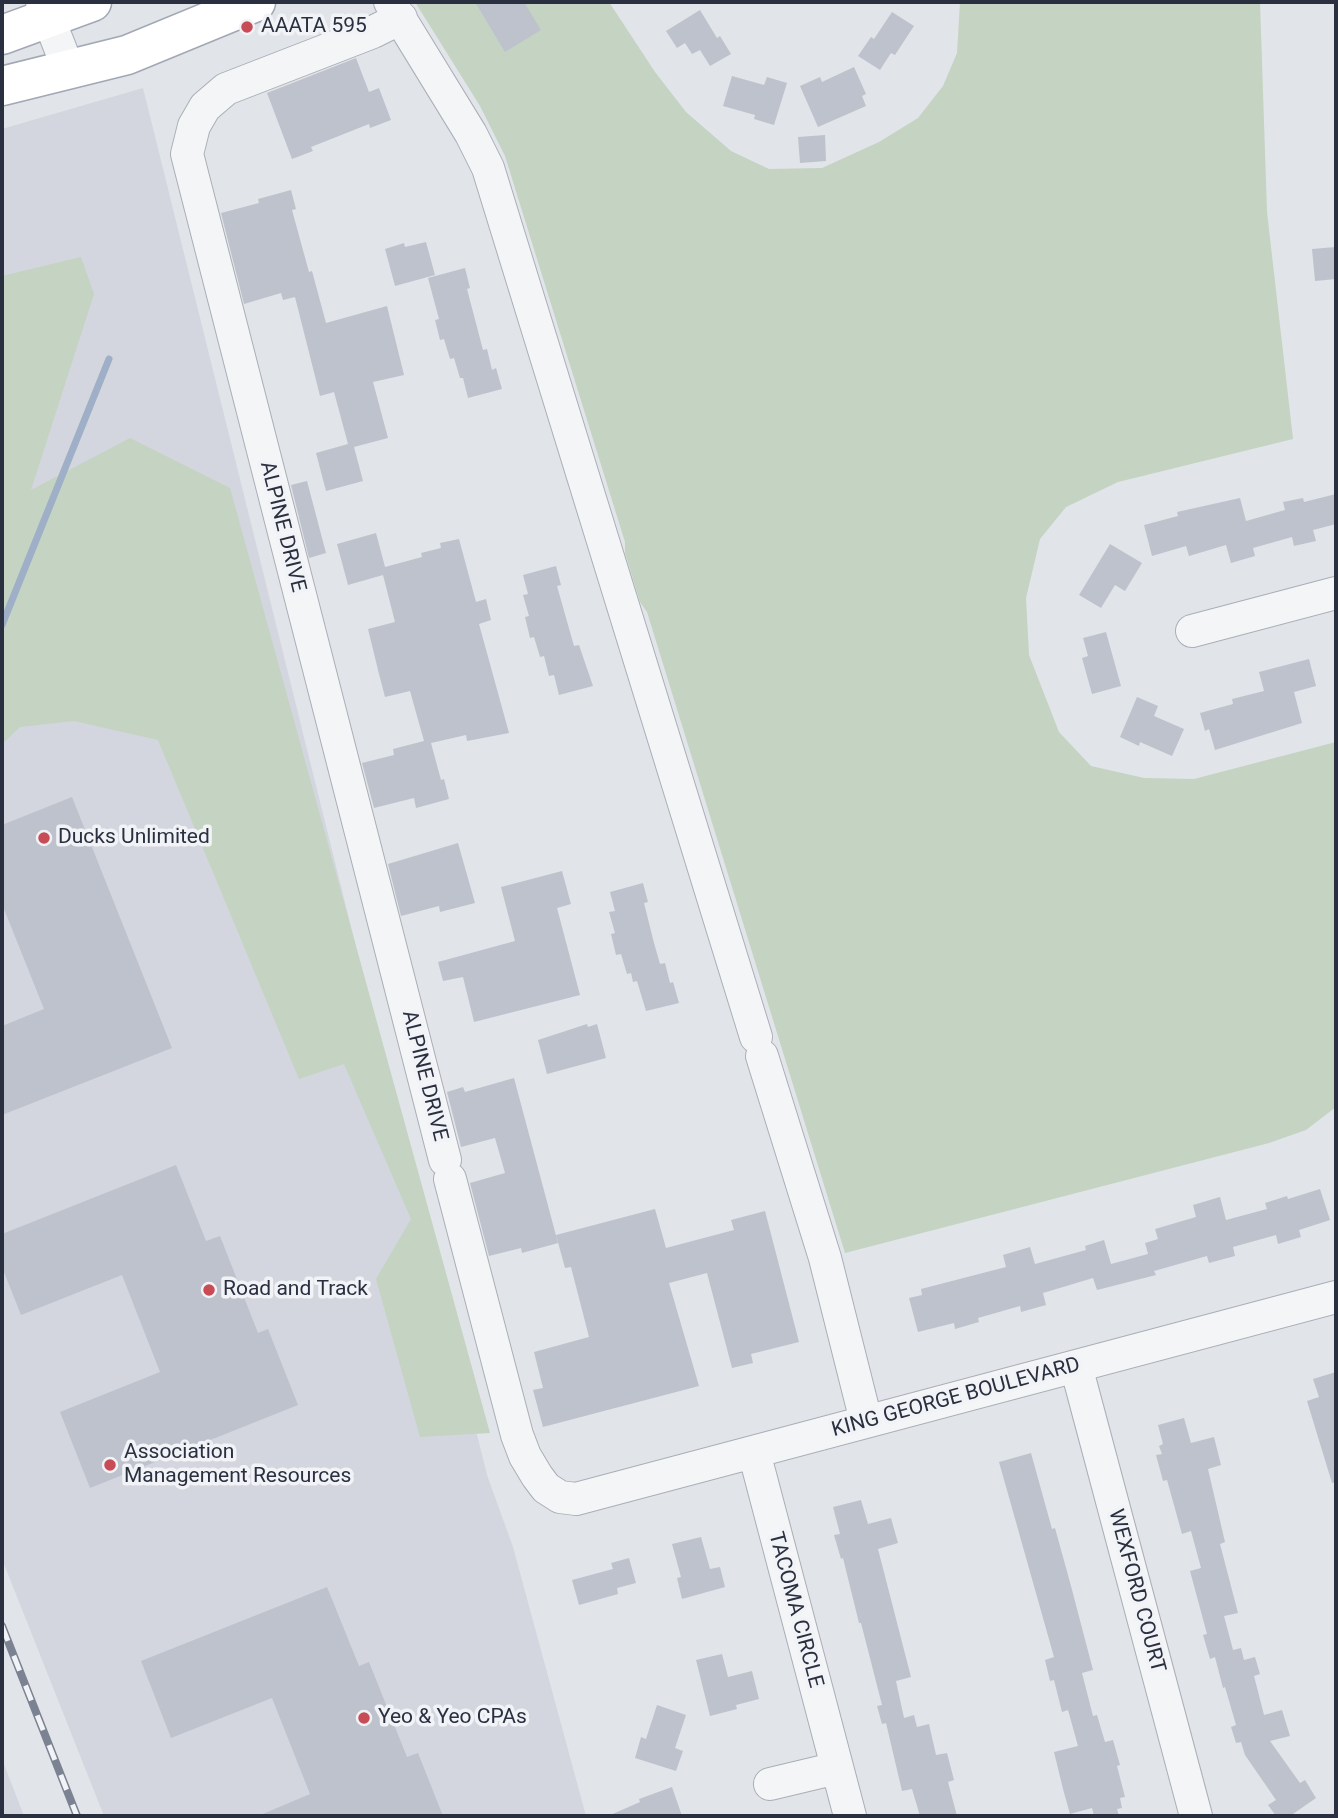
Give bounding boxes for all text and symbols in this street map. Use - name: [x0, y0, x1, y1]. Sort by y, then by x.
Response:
- place label: AAATA 595: [261, 14, 367, 40]
- marker: AAATA 595: [239, 19, 255, 35]
- street label: ALPINE DRIVE: [254, 459, 310, 595]
- place label: Ducks Unlimited: [58, 825, 210, 851]
- marker: Ducks Unlimited: [36, 830, 52, 846]
- street label: ALPINE DRIVE: [396, 1008, 452, 1144]
- place label: Road and Track: [223, 1277, 368, 1303]
- marker: Road and Track: [201, 1282, 217, 1298]
- street label: KING GEORGE BOULEVARD: [829, 1353, 1083, 1443]
- place label: Association Management Resources: [124, 1440, 351, 1490]
- marker: Association Management Resources: [102, 1457, 118, 1473]
- street label: WEXFORD COURT: [1102, 1507, 1170, 1675]
- street label: TACOMA CIRCLE: [762, 1529, 828, 1691]
- place label: Yeo & Yeo CPAs: [378, 1705, 527, 1731]
- marker: Yeo & Yeo CPAs: [356, 1710, 372, 1726]

